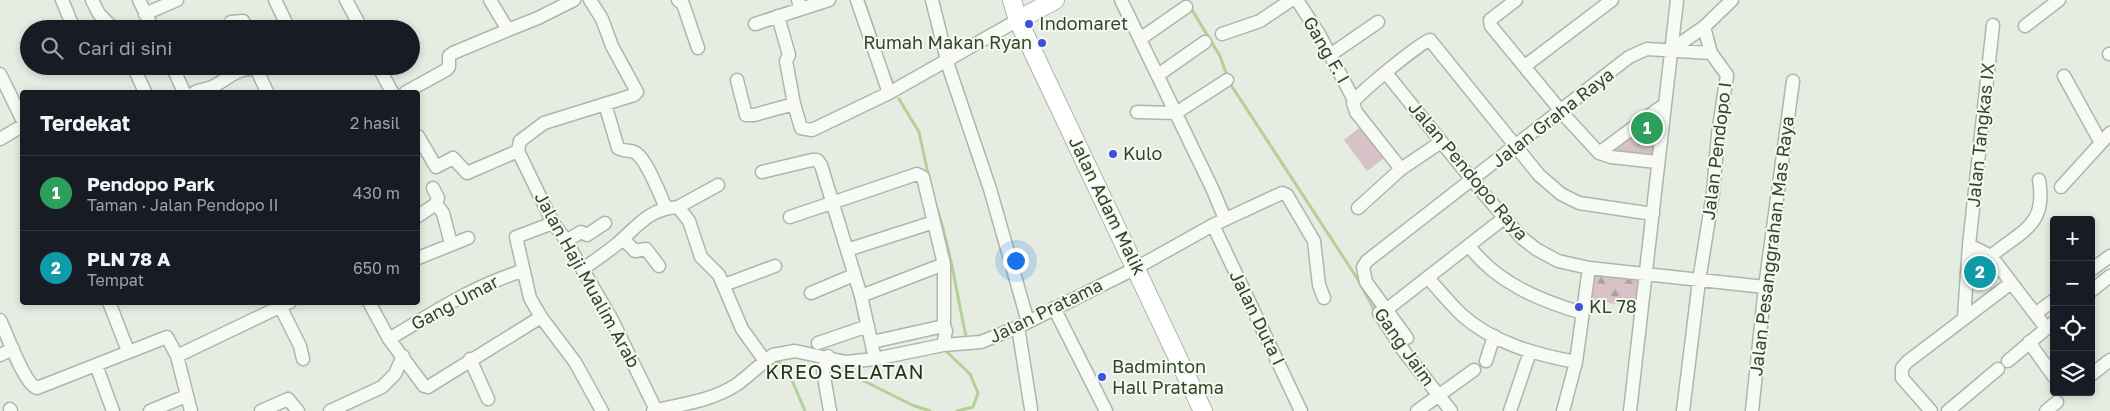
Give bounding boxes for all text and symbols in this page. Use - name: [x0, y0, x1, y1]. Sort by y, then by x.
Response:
- place label: Indomaret: [1039, 12, 1128, 34]
- street label: Gang F. I: [1299, 12, 1355, 87]
- marker: Indomaret: [1023, 18, 1035, 30]
- search box: [20, 20, 420, 75]
- place label: Rumah Makan Ryan: [863, 31, 1032, 53]
- icon: search: [38, 34, 66, 62]
- text: Cari di sini: [78, 36, 172, 59]
- marker: Rumah Makan Ryan: [1036, 37, 1048, 49]
- street label: Jalan Tangkas IX: [1961, 61, 1999, 208]
- street label: Jalan Graha Raya: [1487, 63, 1618, 172]
- street label: Jalan Pendopo I: [1697, 81, 1735, 221]
- street label: Jalan Pendopo Raya: [1404, 96, 1533, 244]
- pin: 1: [1631, 109, 1663, 147]
- text: Terdekat: [40, 110, 130, 136]
- text: 2 hasil: [350, 113, 400, 133]
- street label: Jalan Pesanggrahan Mas Raya: [1744, 115, 1798, 377]
- street label: Jalan Adam Malik: [1065, 133, 1151, 279]
- place label: Kulo: [1123, 142, 1162, 164]
- marker: Kulo: [1107, 148, 1119, 160]
- text: Pendopo Park: [87, 172, 215, 195]
- text: 1: [52, 183, 60, 203]
- text: 430 m: [353, 183, 400, 203]
- street label: Jalan Haji Mualim Arab: [530, 188, 645, 371]
- text: Taman · Jalan Pendopo II: [87, 195, 279, 215]
- map controls: [2050, 216, 2095, 396]
- button: +: [2050, 216, 2095, 261]
- text: PLN 78 A: [87, 247, 171, 270]
- your location: [1003, 248, 1029, 274]
- pin: 2: [1964, 253, 1996, 291]
- text: 2: [51, 258, 61, 278]
- text: 650 m: [353, 258, 400, 278]
- button: −: [2050, 261, 2095, 306]
- street label: Jalan Duta I: [1226, 267, 1290, 369]
- text: Tempat: [87, 270, 144, 290]
- street label: Gang Umar: [407, 270, 502, 334]
- street label: Jalan Pratama: [985, 273, 1106, 347]
- place label: KL 78: [1589, 295, 1637, 317]
- marker: KL 78: [1573, 301, 1585, 313]
- street label: Gang Jaim: [1370, 303, 1440, 390]
- button: locate: [2050, 306, 2095, 351]
- button: layers: [2050, 351, 2095, 396]
- place label: Badminton Hall Pratama: [1112, 355, 1224, 398]
- district label: KREO SELATAN: [765, 359, 925, 383]
- marker: Badminton Hall Pratama: [1096, 371, 1108, 383]

